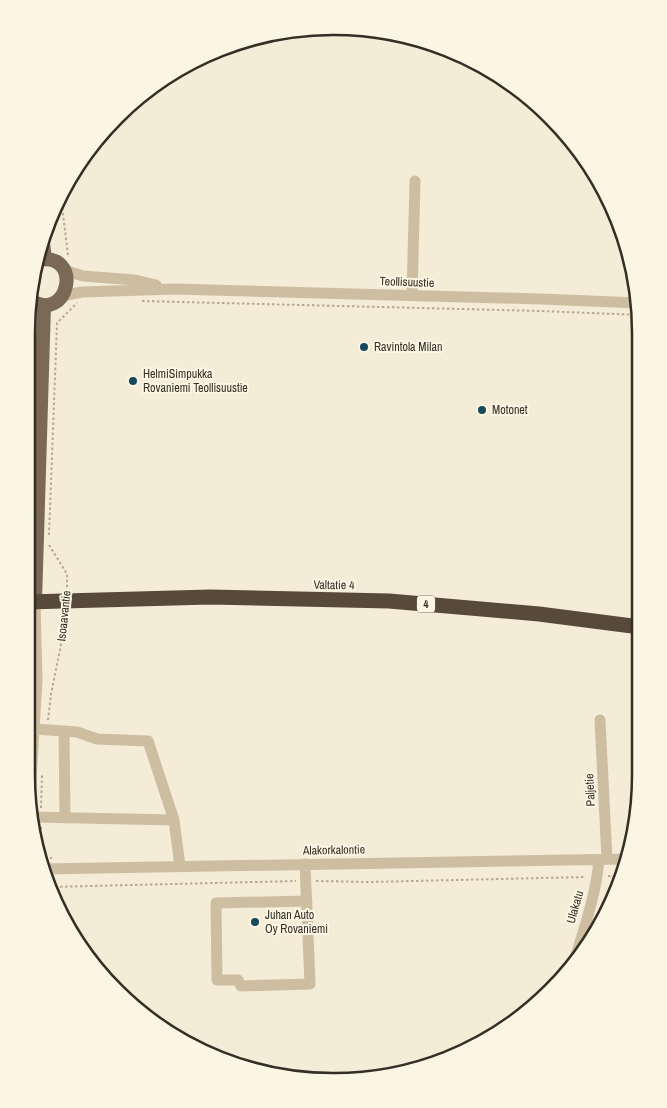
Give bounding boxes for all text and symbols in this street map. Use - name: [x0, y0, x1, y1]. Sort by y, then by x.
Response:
- street label: Teollisuustie: [379, 273, 435, 291]
- place label: Ravintola Milan: [374, 339, 442, 355]
- marker: Ravintola Milan: [358, 341, 370, 353]
- place label: HelmiSimpukka Rovaniemi Teollisuustie: [143, 366, 248, 396]
- marker: HelmiSimpukka Rovaniemi Teollisuustie: [127, 375, 139, 387]
- place label: Motonet: [492, 402, 528, 418]
- marker: Motonet: [476, 404, 488, 416]
- street label: Valtatie 4: [313, 577, 355, 593]
- street label: Isoaavantie: [53, 590, 75, 642]
- road number: 4: [417, 596, 435, 612]
- street label: Paljetie: [581, 773, 599, 807]
- street label: Alakorkalontie: [302, 841, 365, 859]
- street label: Ulakatu: [563, 889, 587, 925]
- place label: Juhan Auto Oy Rovaniemi: [265, 907, 328, 937]
- marker: Juhan Auto Oy Rovaniemi: [249, 916, 261, 928]

